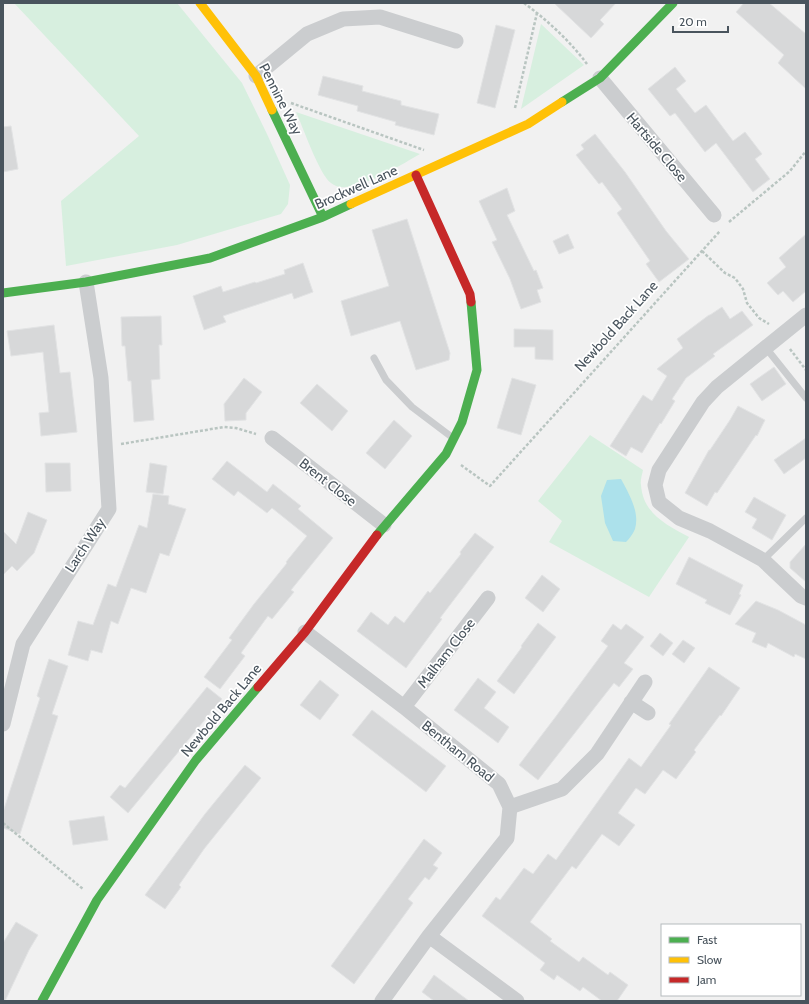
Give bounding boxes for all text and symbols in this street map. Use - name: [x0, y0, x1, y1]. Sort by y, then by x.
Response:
- scale bar: [673, 8, 728, 34]
- text: 20 m: [679, 14, 707, 29]
- street label: Pennine Way: [255, 60, 307, 138]
- street label: Hartside Close: [623, 109, 691, 185]
- street label: Brockwell Lane: [312, 161, 400, 213]
- street label: Newbold Back Lane: [570, 277, 662, 375]
- street label: Brent Close: [296, 454, 360, 510]
- street label: Larch Way: [61, 514, 109, 576]
- street label: Malham Close: [413, 615, 479, 691]
- street label: Newbold Back Lane: [177, 660, 265, 760]
- street label: Bentham Road: [418, 716, 498, 786]
- legend: [661, 924, 801, 996]
- text: Fast: [697, 932, 717, 947]
- text: Slow: [697, 952, 722, 967]
- text: Jam: [696, 972, 716, 987]

